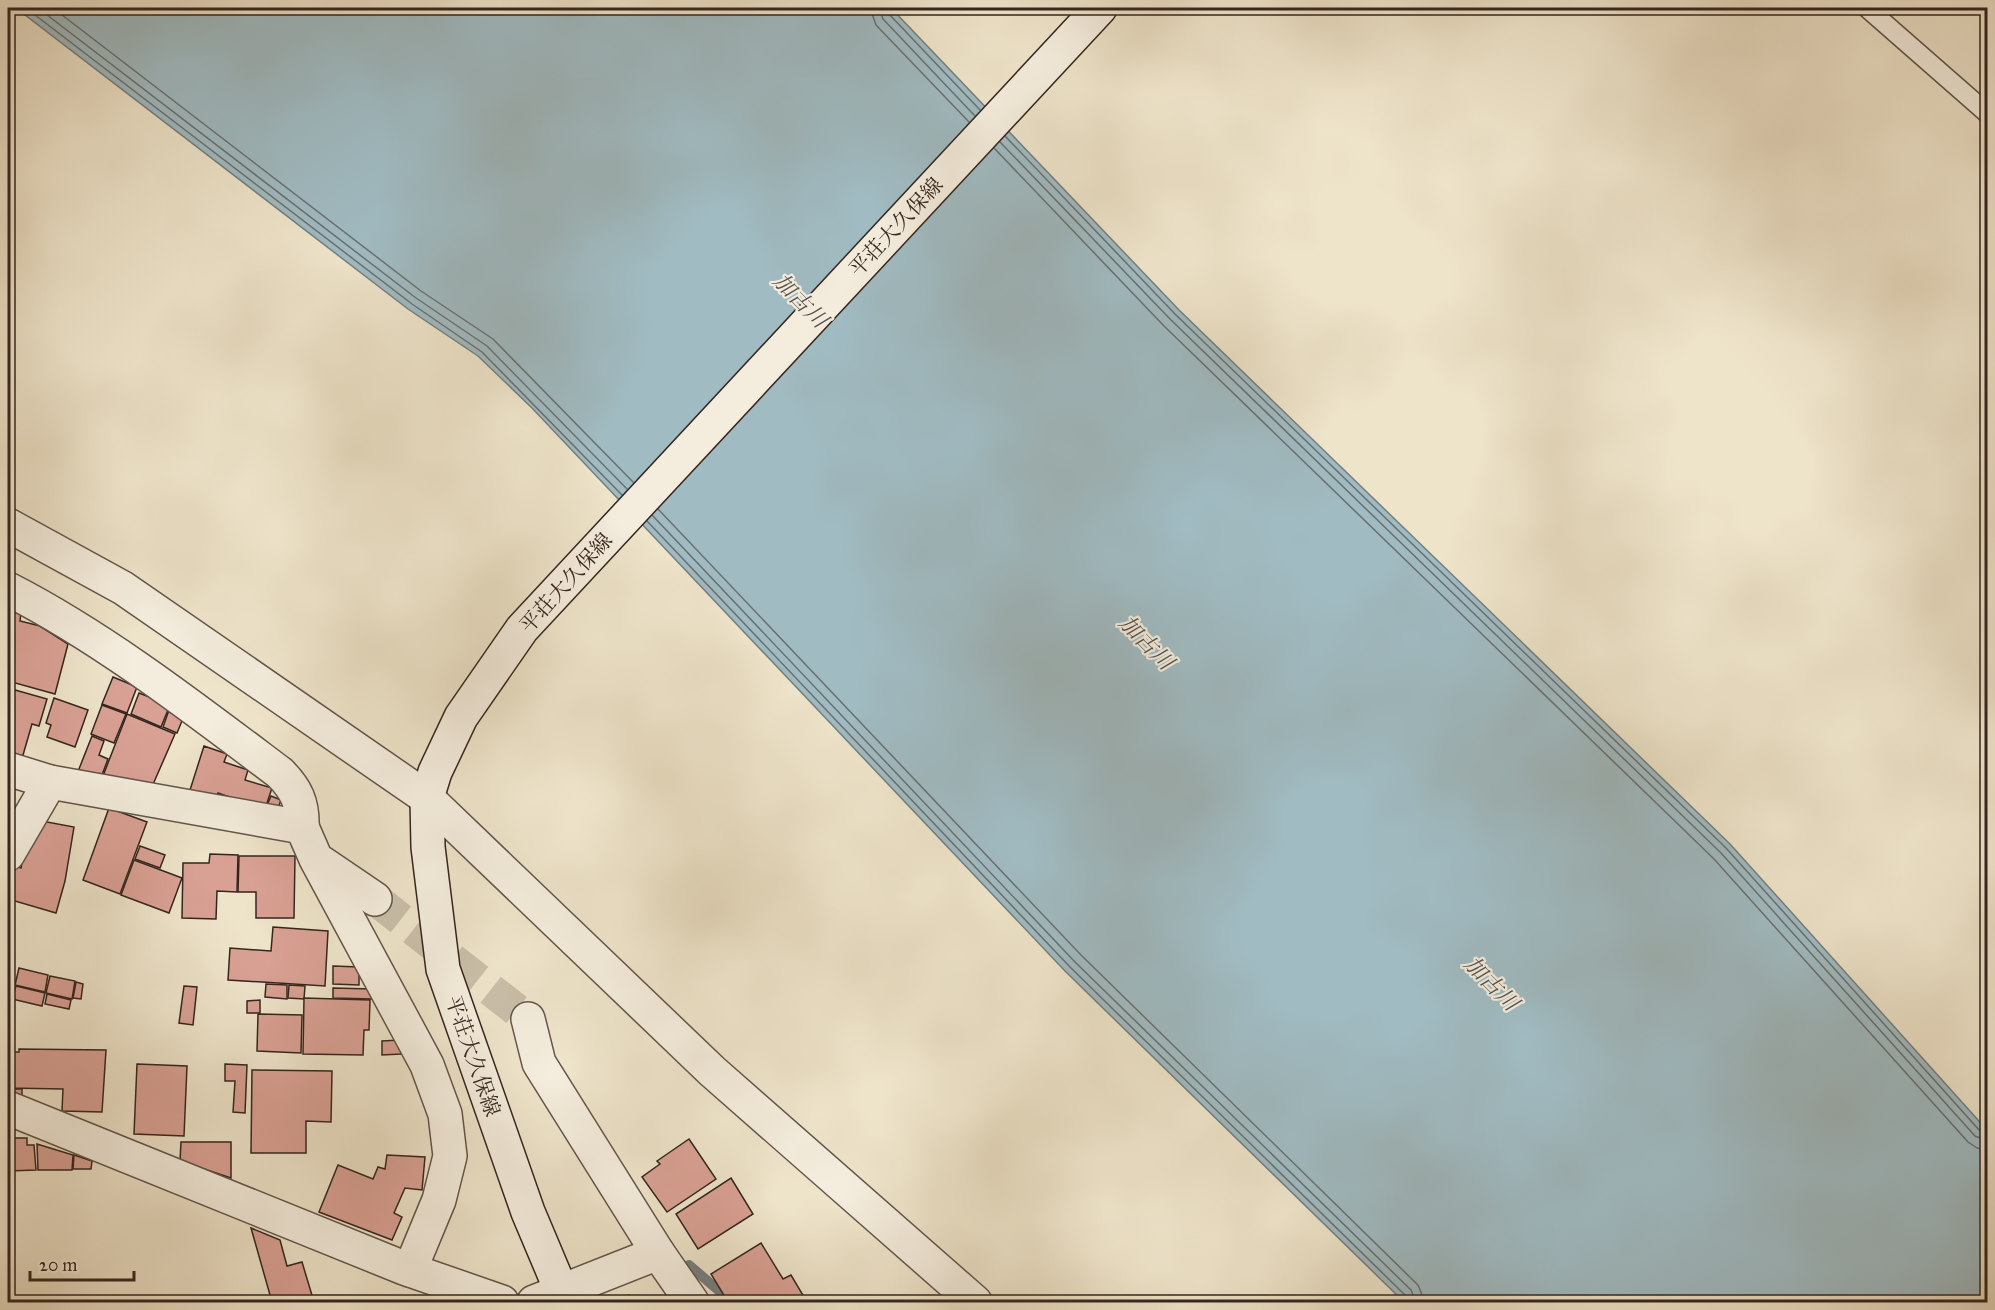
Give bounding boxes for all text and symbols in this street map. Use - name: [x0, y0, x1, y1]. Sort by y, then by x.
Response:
- street label: 平荘大久保線: [844, 172, 948, 282]
- water label: 加古川: [768, 267, 835, 335]
- street label: 平荘大久保線: [514, 527, 618, 639]
- water label: 加古川: [1114, 609, 1181, 677]
- water label: 加古川: [1459, 950, 1526, 1018]
- street label: 平荘大久保線: [440, 992, 506, 1120]
- scale bar: [30, 1244, 134, 1282]
- text: 20 m: [39, 1254, 77, 1276]

